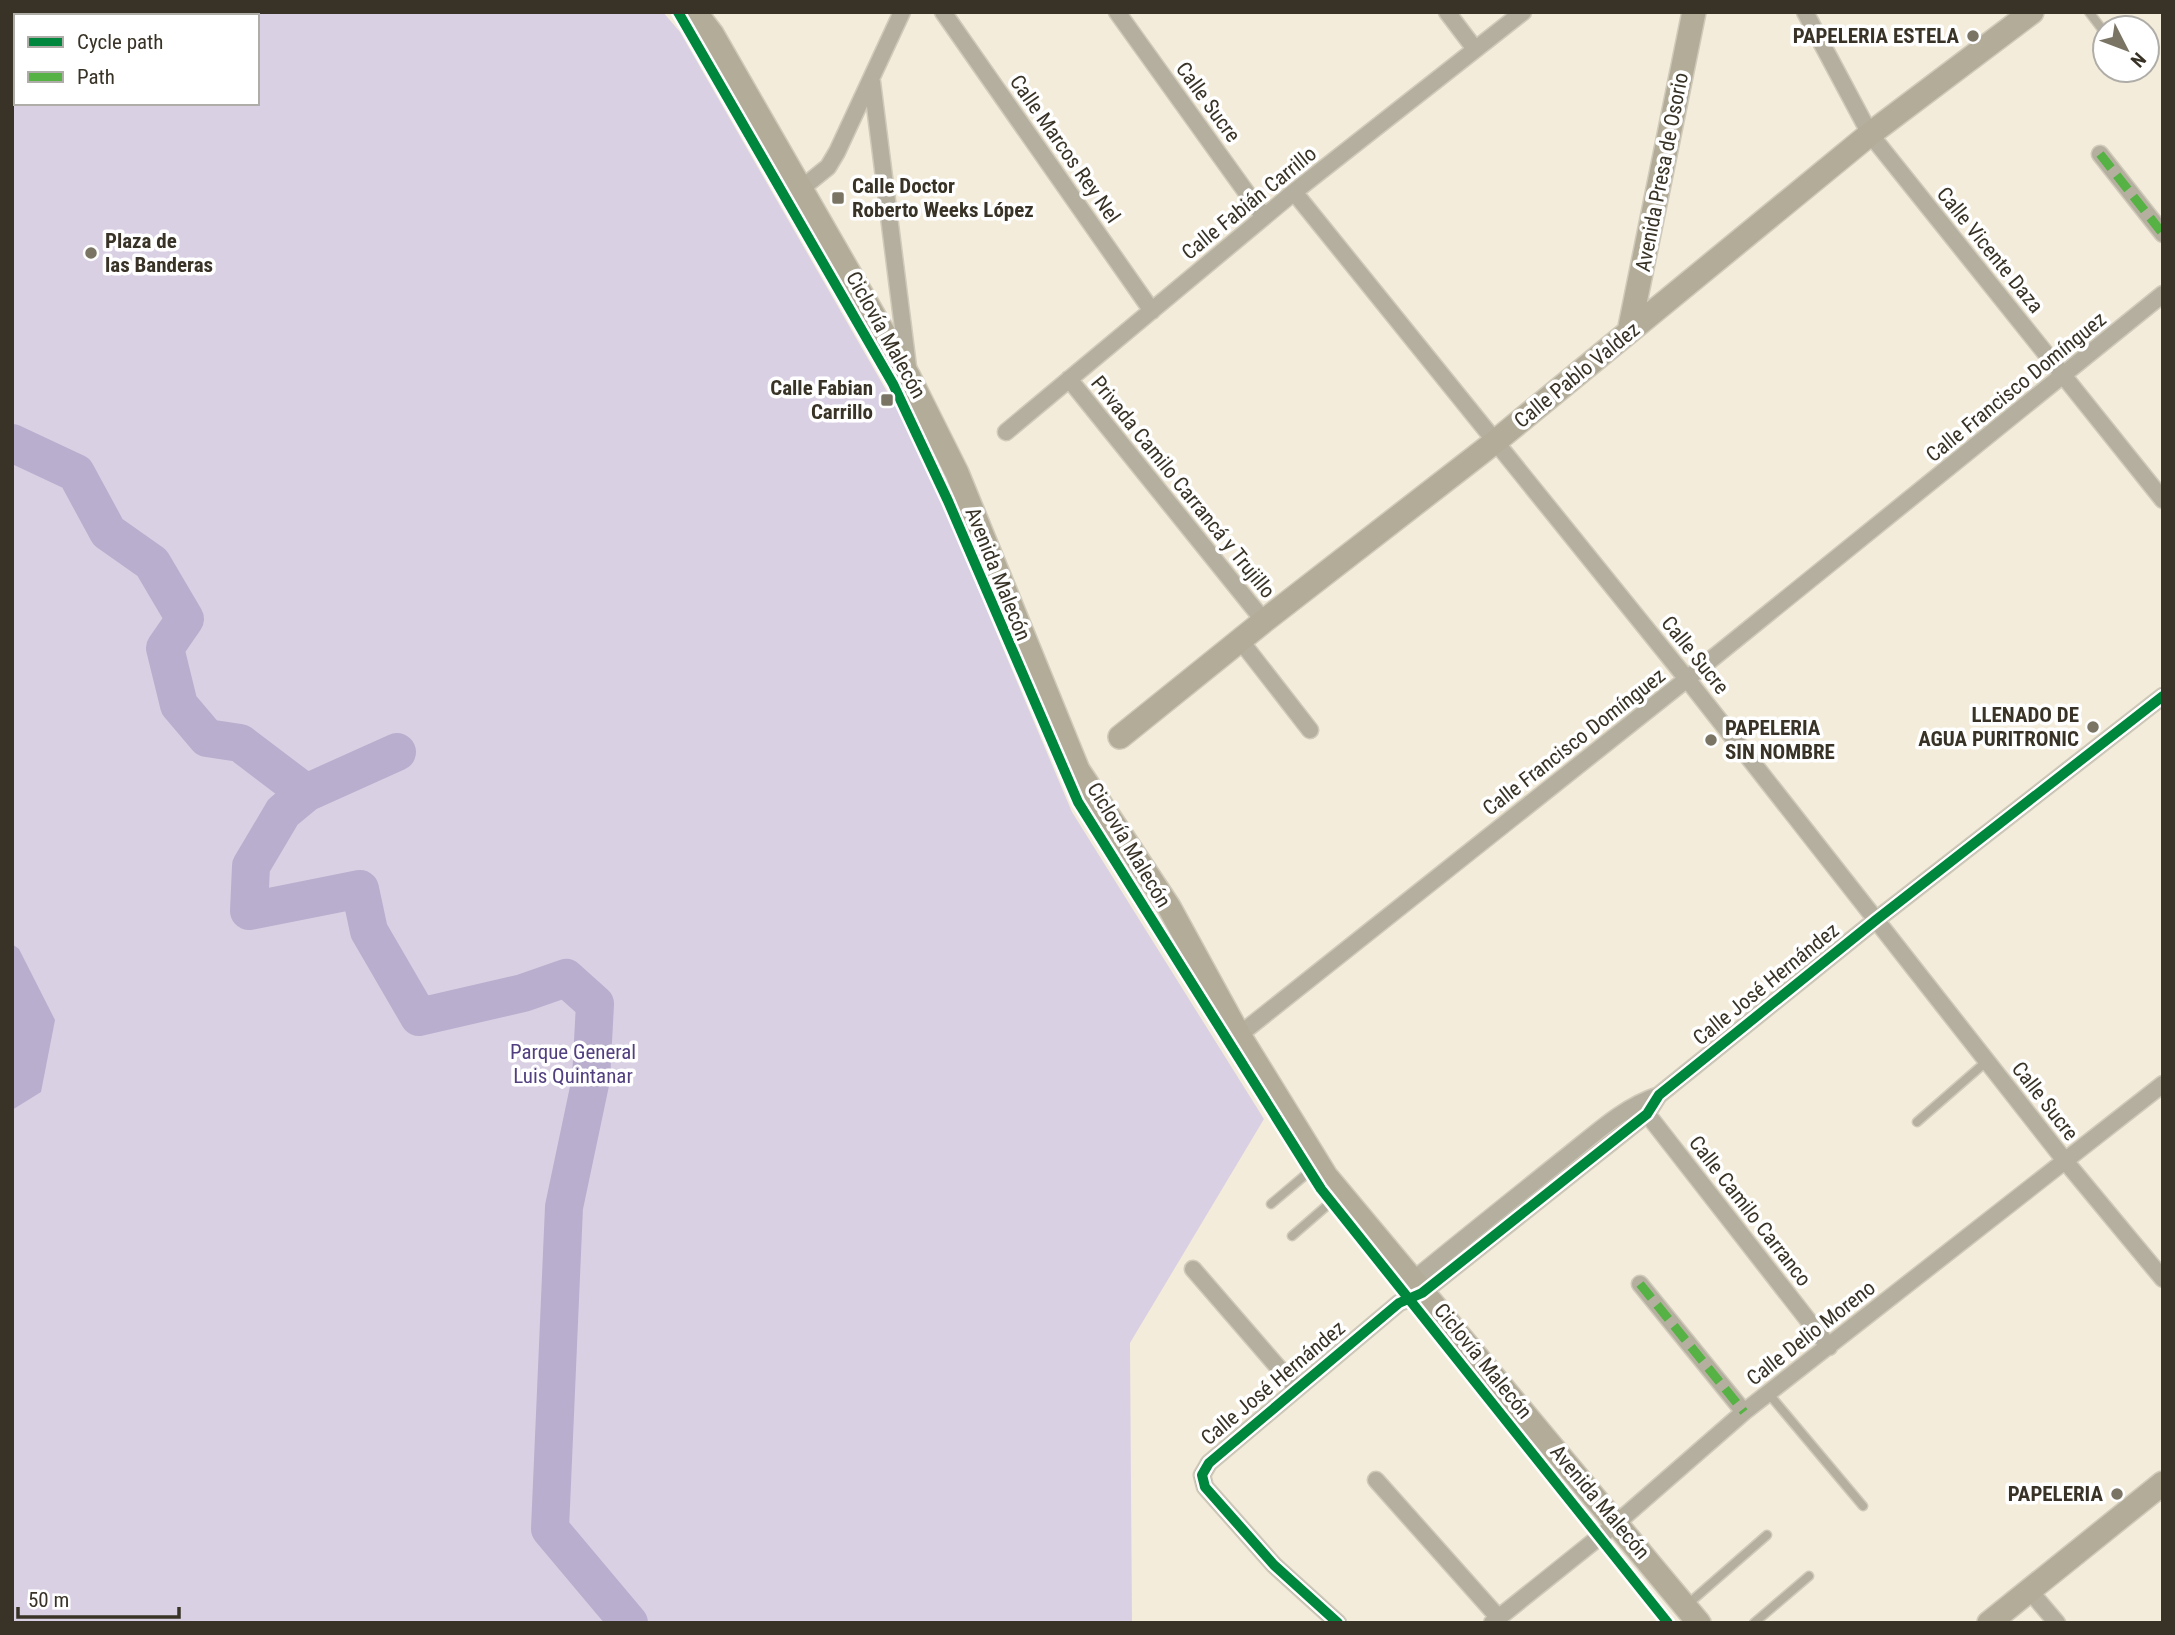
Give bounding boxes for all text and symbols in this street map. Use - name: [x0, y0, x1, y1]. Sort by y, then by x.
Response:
- legend: [14, 14, 259, 105]
- north arrow: [2091, 14, 2161, 84]
- place label: PAPELERIA ESTELA: [1793, 24, 1959, 48]
- marker: PAPELERIA ESTELA: [1965, 28, 1981, 44]
- text: Cycle path: [77, 30, 163, 54]
- text: N: [2126, 48, 2151, 72]
- street label: Calle Sucre: [1171, 57, 1245, 147]
- text: Path: [77, 65, 115, 89]
- street label: Calle Marcos Rey Nel: [1005, 70, 1125, 228]
- street label: Avenida Presa de Osorio: [1631, 70, 1693, 274]
- street label: Calle Fabián Carrillo: [1177, 141, 1321, 265]
- place label: Calle Doctor Roberto Weeks López: [852, 174, 1034, 222]
- street label: Calle Vicente Daza: [1932, 182, 2048, 318]
- marker: Calle Doctor Roberto Weeks López: [830, 190, 846, 206]
- place label: Plaza de las Banderas: [105, 229, 213, 277]
- marker: Plaza de las Banderas: [83, 245, 99, 261]
- street label: Ciclovía Malecón: [841, 267, 931, 403]
- street label: Calle Francisco Domínguez: [1921, 307, 2111, 467]
- street label: Calle Pablo Valdez: [1510, 317, 1644, 433]
- street label: Privada Camilo Carrancá y Trujillo: [1086, 371, 1280, 603]
- place label: Calle Fabian Carrillo: [770, 376, 873, 424]
- marker: Calle Fabian Carrillo: [879, 392, 895, 408]
- street label: Avenida Malecón: [960, 504, 1036, 644]
- street label: Calle Sucre: [1656, 611, 1734, 699]
- street label: Calle Francisco Domínguez: [1478, 663, 1670, 821]
- place label: LLENADO DE AGUA PURITRONIC: [1918, 703, 2079, 751]
- place label: PAPELERIA SIN NOMBRE: [1725, 716, 1835, 764]
- marker: LLENADO DE AGUA PURITRONIC: [2085, 719, 2101, 735]
- marker: PAPELERIA SIN NOMBRE: [1703, 732, 1719, 748]
- street label: Ciclovía Malecón: [1082, 778, 1176, 912]
- street label: Calle José Hernández: [1688, 918, 1844, 1050]
- park label: Parque General Luis Quintanar: [510, 1040, 636, 1088]
- street label: Calle Sucre: [2007, 1057, 2083, 1145]
- street label: Calle Camilo Carranco: [1684, 1131, 1816, 1291]
- street label: Calle Delio Moreno: [1742, 1275, 1880, 1391]
- street label: Ciclovía Malecón: [1429, 1298, 1537, 1424]
- street label: Calle José Hernández: [1196, 1316, 1350, 1450]
- street label: Avenida Malecón: [1545, 1440, 1655, 1564]
- place label: PAPELERIA: [2008, 1482, 2103, 1506]
- marker: PAPELERIA: [2109, 1486, 2125, 1502]
- scale bar: [18, 1576, 178, 1620]
- text: 50 m: [28, 1588, 69, 1612]

